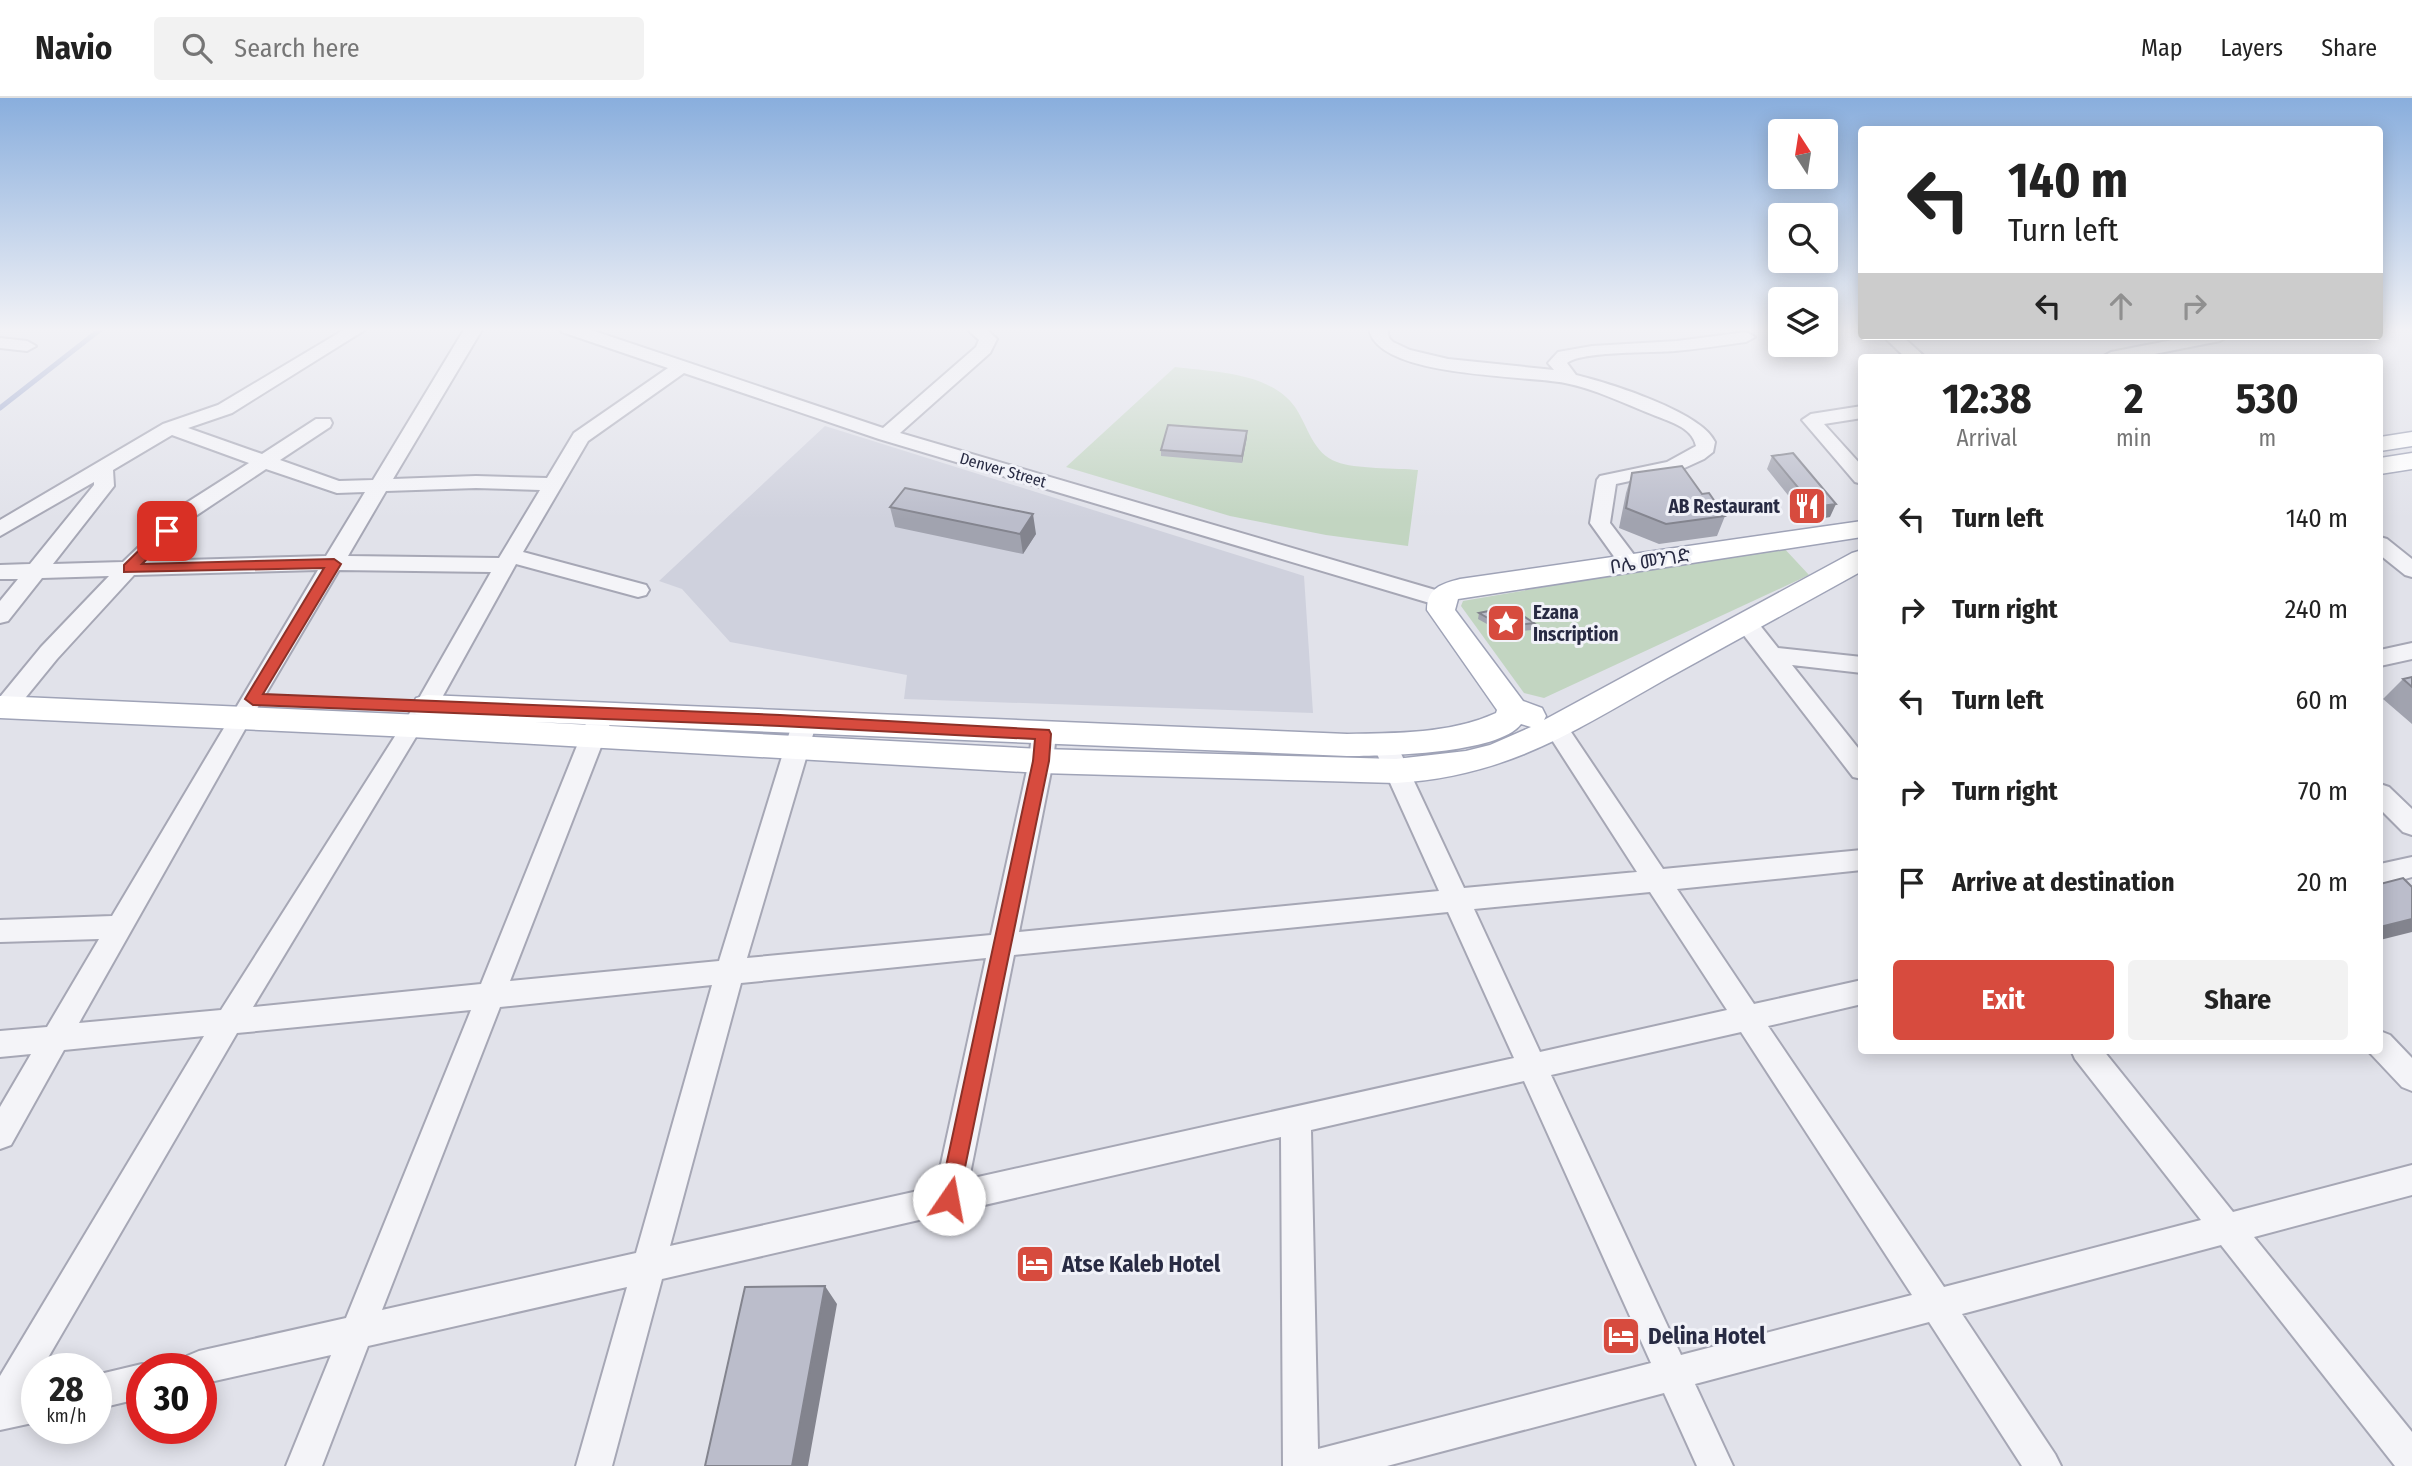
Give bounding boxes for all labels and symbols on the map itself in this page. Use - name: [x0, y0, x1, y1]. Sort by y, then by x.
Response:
- north arrow: [1768, 119, 1838, 189]
- street label: Denver Street: [958, 449, 1049, 492]
- restaurant icon: AB Restaurant: [1786, 485, 1828, 527]
- place label: AB Restaurant: [1667, 495, 1780, 518]
- pin: [137, 501, 197, 561]
- street label: ቦሌ መንገድ: [1608, 543, 1692, 579]
- place label: Ezana Inscription: [1533, 601, 1619, 646]
- place icon: Ezana Inscription: [1485, 602, 1527, 644]
- position arrow: [912, 1162, 986, 1236]
- hotel icon: Atse Kaleb Hotel: [1014, 1243, 1056, 1285]
- place label: Atse Kaleb Hotel: [1061, 1250, 1221, 1278]
- hotel icon: Delina Hotel: [1600, 1315, 1642, 1357]
- place label: Delina Hotel: [1648, 1322, 1766, 1350]
- speed limit sign: 30: [126, 1353, 217, 1444]

